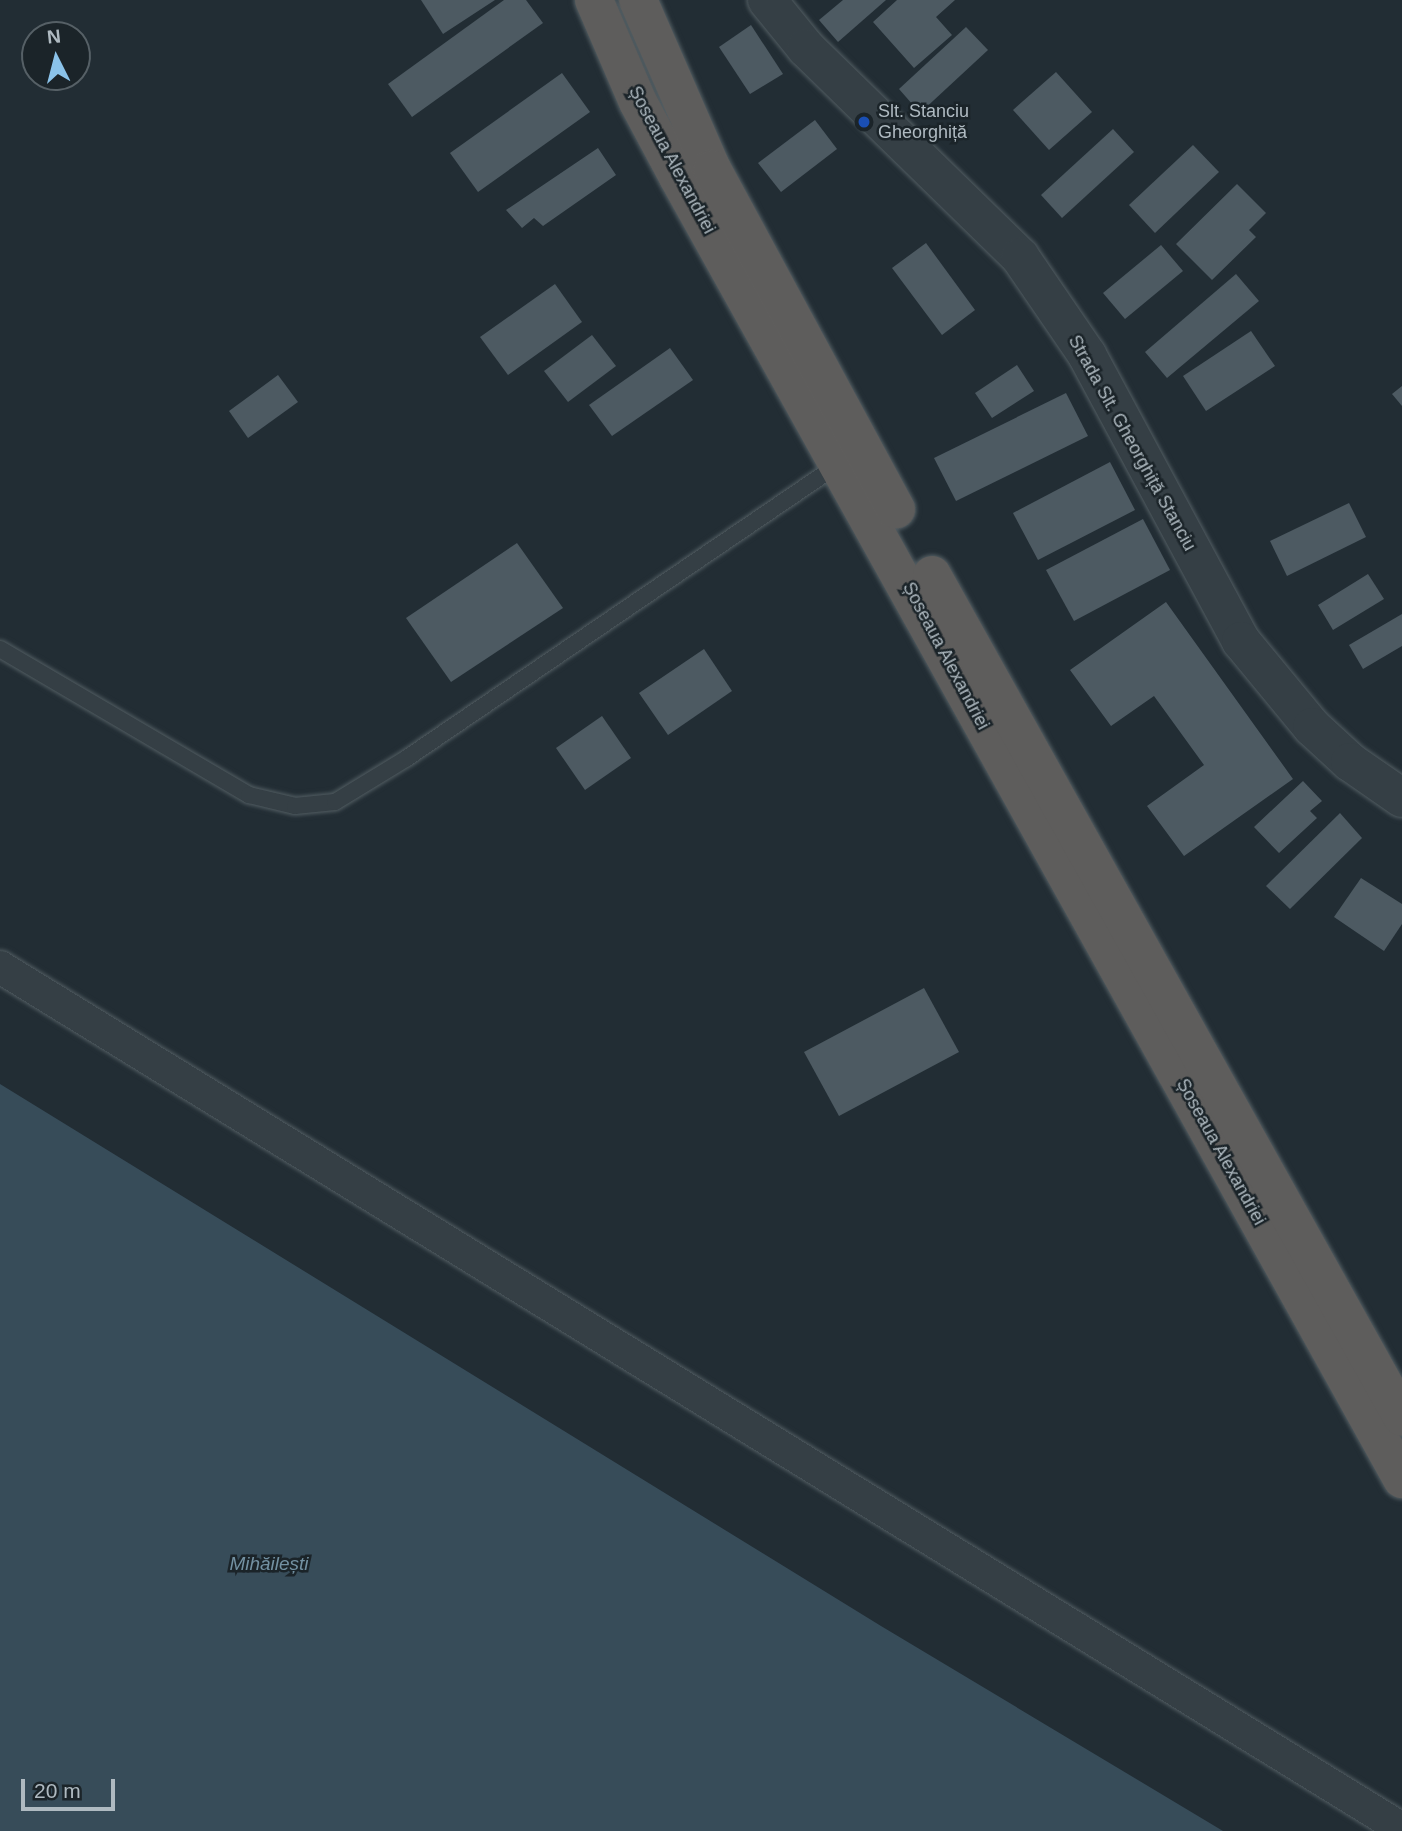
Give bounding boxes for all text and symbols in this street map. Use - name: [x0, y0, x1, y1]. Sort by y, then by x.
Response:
- north arrow: [21, 21, 91, 91]
- text: N: [46, 25, 62, 48]
- street label: Șoseaua Alexandriei: [624, 82, 720, 238]
- place label: Slt. Stanciu Gheorghiță: [878, 101, 969, 144]
- marker: Slt. Stanciu Gheorghiță: [856, 114, 872, 130]
- street label: Strada Slt. Gheorghiță Stanciu: [1064, 331, 1200, 555]
- street label: Șoseaua Alexandriei: [898, 578, 994, 734]
- street label: Șoseaua Alexandriei: [1172, 1075, 1270, 1229]
- water label: Mihăilești: [229, 1553, 309, 1575]
- scale bar: [24, 1764, 119, 1808]
- text: 20 m: [34, 1779, 81, 1802]

